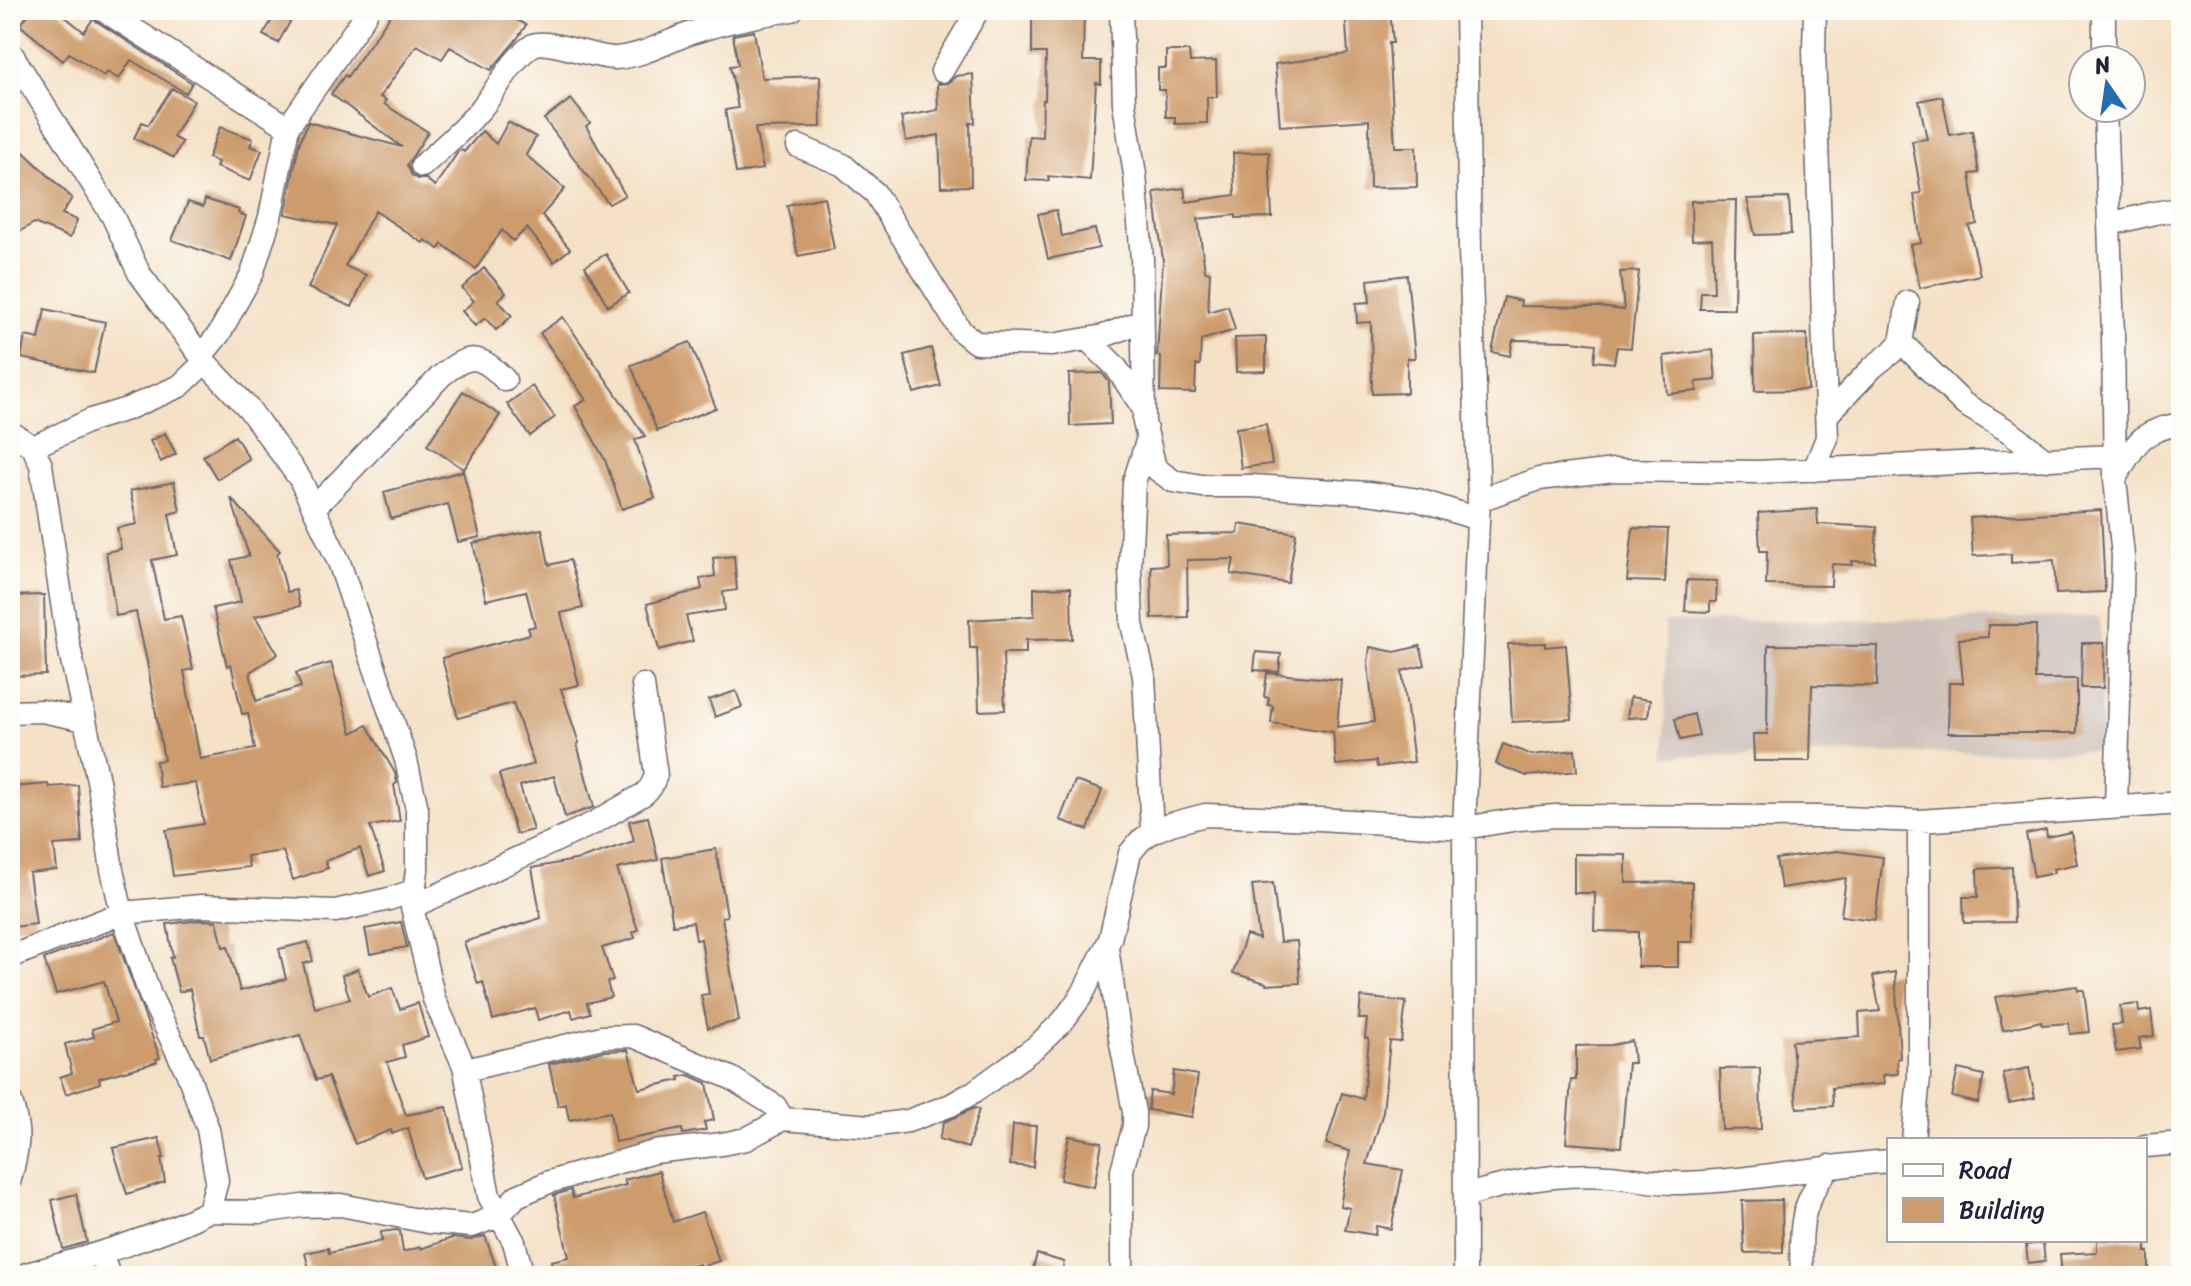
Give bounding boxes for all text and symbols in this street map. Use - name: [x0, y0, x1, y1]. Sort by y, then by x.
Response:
- north arrow: [2067, 44, 2147, 124]
- text: N: [2090, 44, 2115, 86]
- legend: [1887, 1138, 2147, 1242]
- text: Road: [1959, 1149, 2013, 1191]
- text: Building: [1959, 1189, 2045, 1231]

